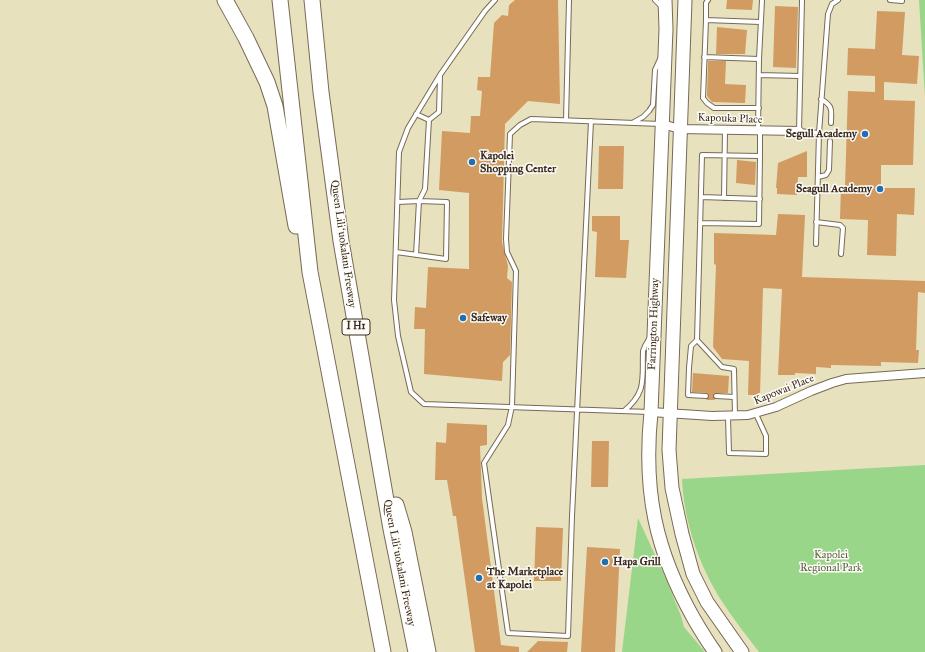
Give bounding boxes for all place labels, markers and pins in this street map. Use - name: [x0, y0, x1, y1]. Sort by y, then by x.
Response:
- place label: Segull Academy: [786, 127, 857, 141]
- marker: Segull Academy: [860, 129, 870, 139]
- place label: Kapolei Shopping Center: [480, 149, 556, 175]
- marker: Kapolei Shopping Center: [467, 157, 477, 167]
- place label: Seagull Academy: [796, 182, 872, 196]
- marker: Seagull Academy: [875, 184, 885, 194]
- place label: Safeway: [471, 311, 507, 325]
- marker: Safeway: [458, 313, 468, 323]
- place label: Hapa Grill: [613, 555, 661, 569]
- marker: Hapa Grill: [600, 557, 610, 567]
- place label: The Marketplace at Kapolei: [487, 565, 563, 591]
- marker: The Marketplace at Kapolei: [474, 573, 484, 583]

